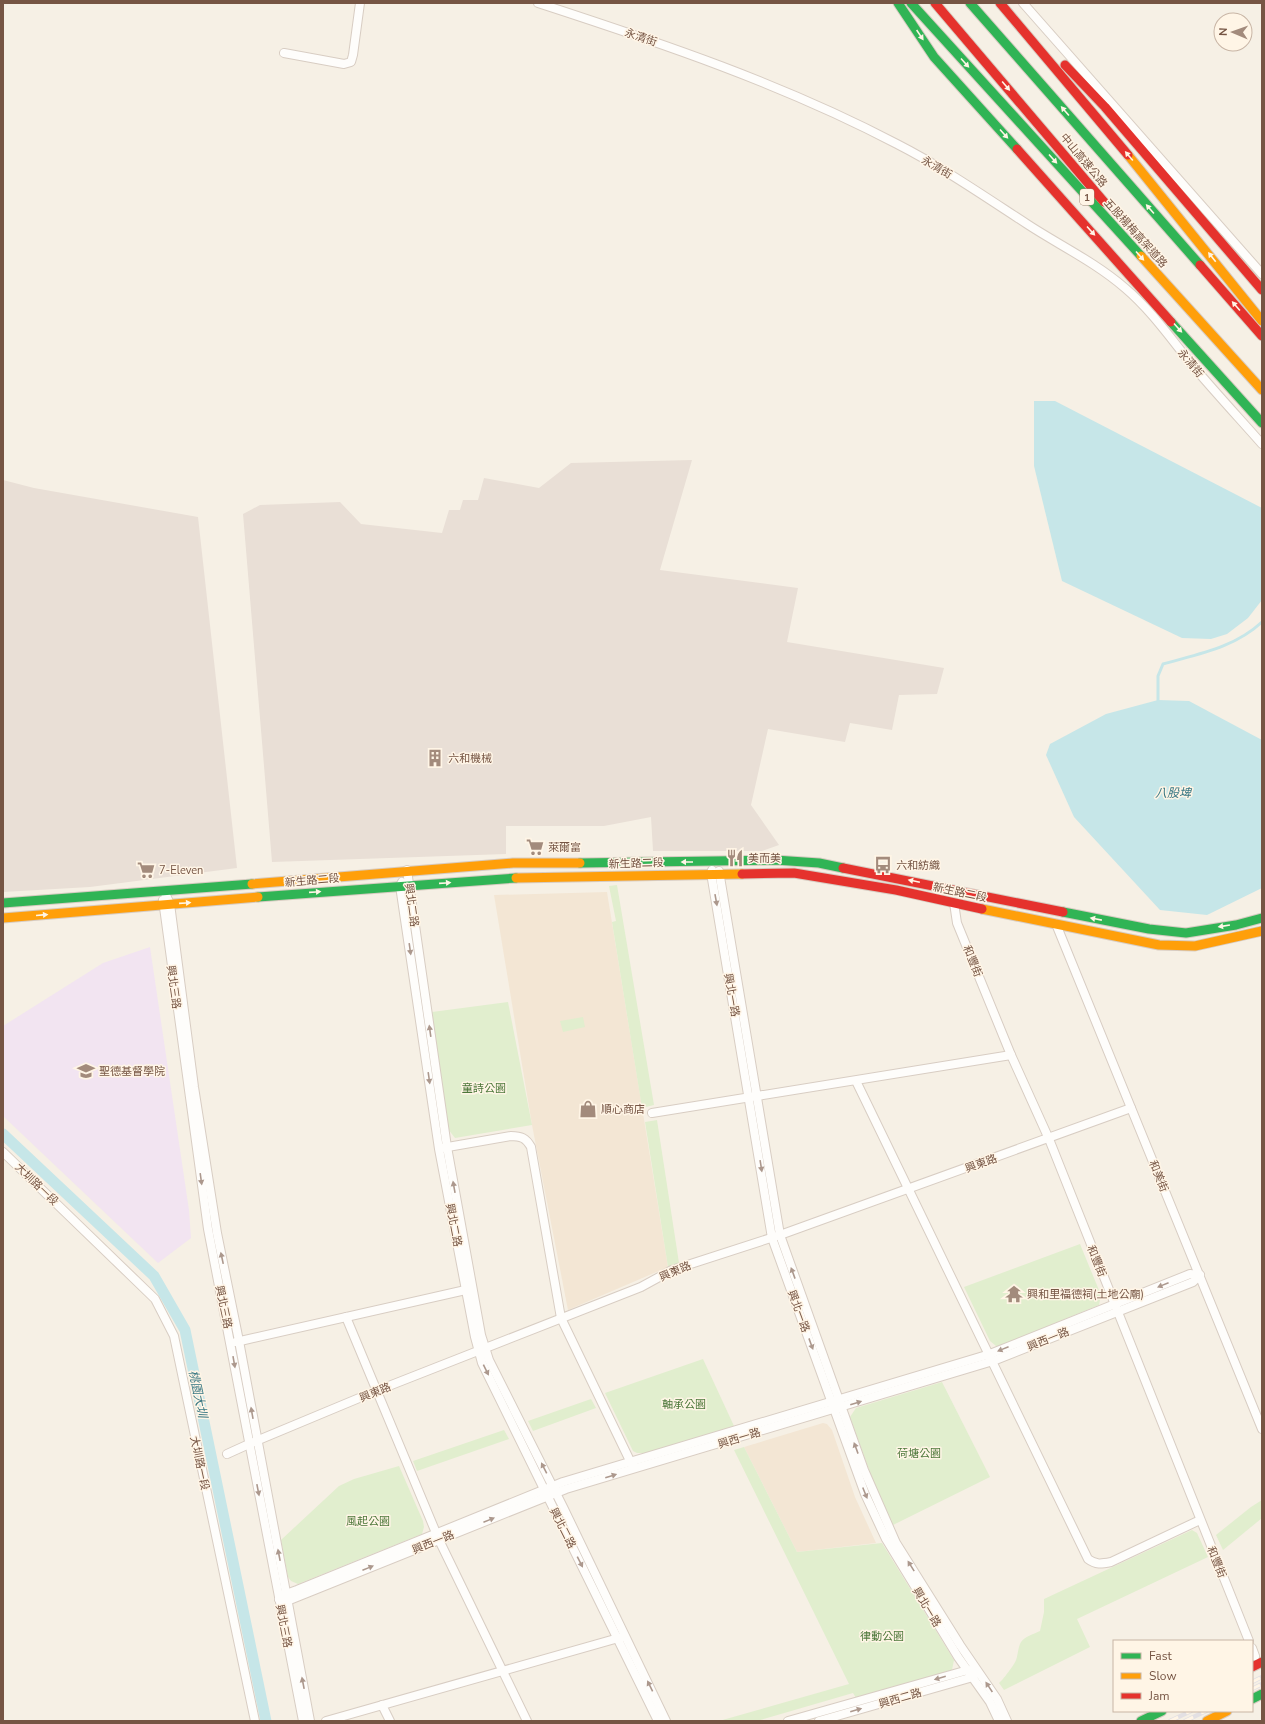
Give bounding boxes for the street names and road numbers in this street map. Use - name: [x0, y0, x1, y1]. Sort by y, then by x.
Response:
- street label: 永清街: [623, 25, 659, 50]
- street label: 中山高速公路: [1057, 130, 1111, 190]
- street label: 永清街: [919, 153, 955, 182]
- road number: 1: [1080, 189, 1094, 205]
- street label: 五股楊梅高架道路: [1101, 196, 1171, 271]
- street label: 永清街: [1174, 346, 1207, 381]
- street label: 新生路二段: [608, 855, 664, 872]
- street label: 新生路二段: [284, 871, 340, 890]
- street label: 新生路二段: [931, 879, 988, 906]
- street label: 興北二路: [401, 882, 422, 928]
- street label: 和豐街: [959, 943, 986, 979]
- street label: 興北三路: [163, 964, 184, 1010]
- street label: 興北一路: [720, 972, 743, 1018]
- street label: 興東路: [963, 1151, 999, 1176]
- street label: 和美街: [1145, 1158, 1172, 1194]
- street label: 大圳路一段: [12, 1160, 62, 1209]
- street label: 興北二路: [442, 1202, 465, 1248]
- street label: 和豐街: [1083, 1243, 1110, 1279]
- street label: 興東路: [657, 1258, 693, 1285]
- street label: 興北三路: [212, 1284, 235, 1330]
- street label: 興北一路: [784, 1288, 813, 1334]
- street label: 興西一路: [1025, 1324, 1071, 1355]
- street label: 興東路: [357, 1379, 393, 1406]
- street label: 興西一路: [716, 1425, 762, 1452]
- street label: 大圳路一段: [186, 1435, 213, 1492]
- street label: 興北二路: [546, 1505, 579, 1551]
- street label: 興西一路: [410, 1527, 456, 1558]
- street label: 和豐街: [1203, 1544, 1230, 1580]
- street label: 興北一路: [909, 1585, 944, 1630]
- street label: 興北三路: [272, 1603, 295, 1649]
- street label: 興西二路: [877, 1685, 923, 1712]

